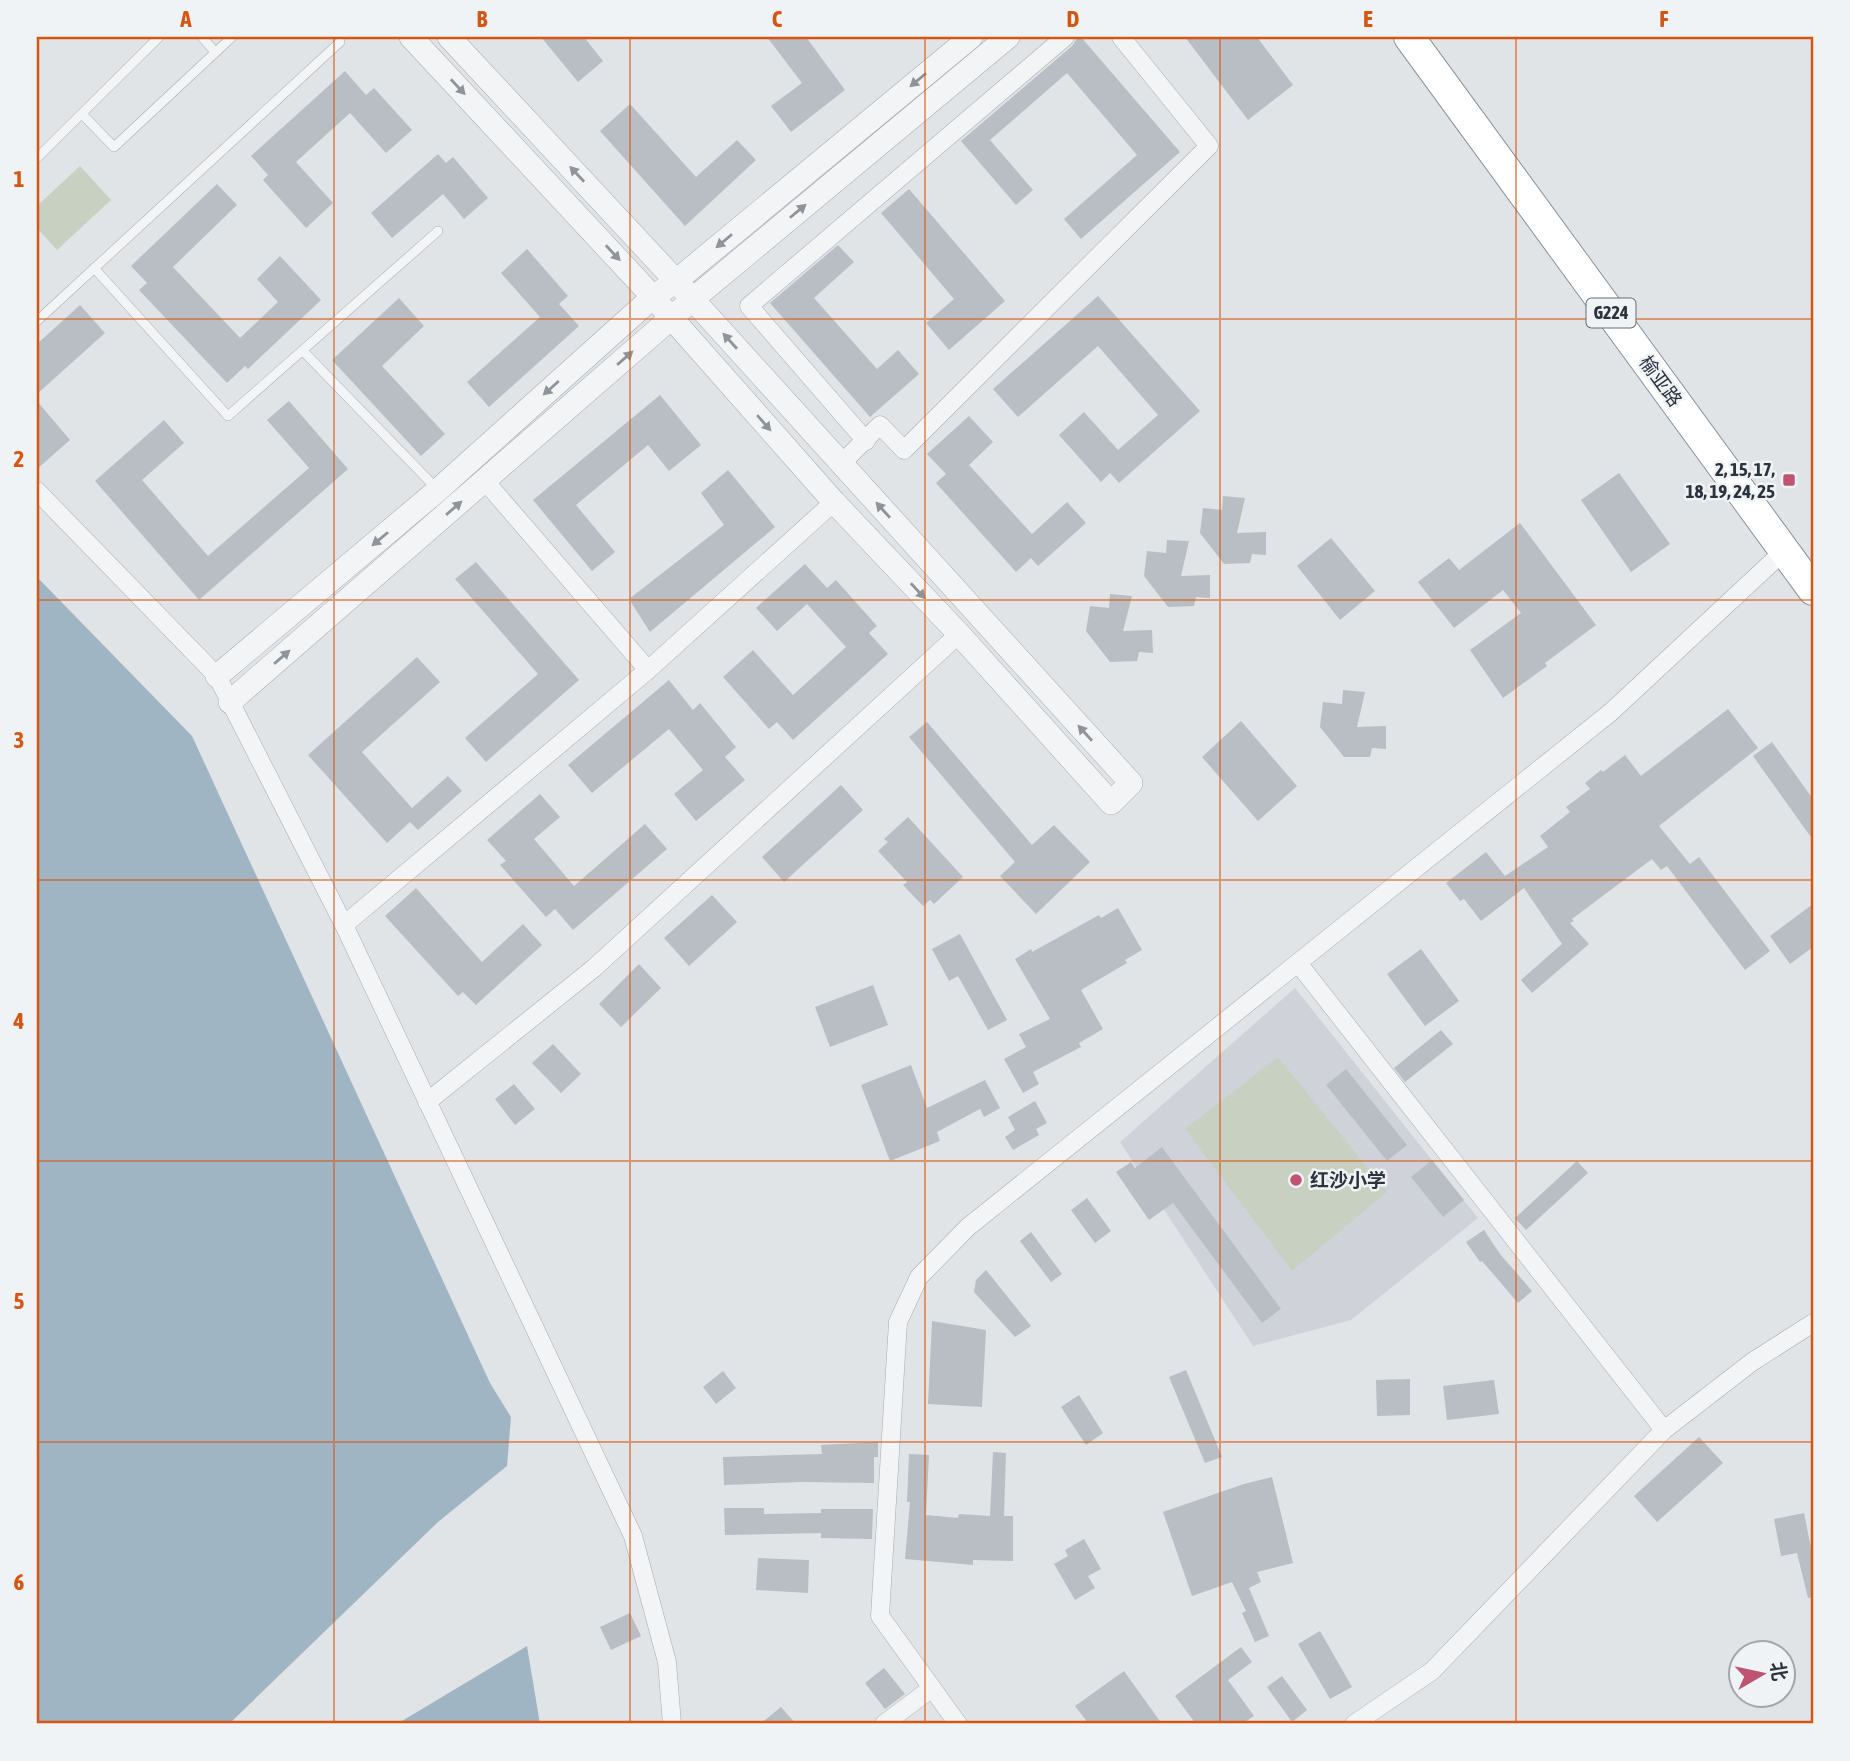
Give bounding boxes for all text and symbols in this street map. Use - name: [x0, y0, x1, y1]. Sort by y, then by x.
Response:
- text: A: [179, 6, 192, 32]
- text: B: [477, 6, 488, 32]
- text: C: [772, 6, 783, 32]
- text: D: [1067, 6, 1080, 32]
- text: E: [1363, 6, 1373, 32]
- text: F: [1659, 6, 1669, 32]
- one-way arrow: [910, 72, 927, 87]
- one-way arrow: [449, 78, 465, 95]
- text: 1: [14, 166, 25, 192]
- one-way arrow: [569, 166, 585, 183]
- one-way arrow: [790, 204, 807, 219]
- one-way arrow: [716, 233, 733, 248]
- one-way arrow: [604, 244, 620, 261]
- road number: G224: [1586, 298, 1636, 328]
- one-way arrow: [723, 333, 739, 350]
- one-way arrow: [616, 351, 633, 367]
- street label: 榆亚路: [1635, 351, 1687, 411]
- one-way arrow: [543, 380, 560, 396]
- one-way arrow: [756, 414, 772, 432]
- text: 2: [14, 446, 24, 472]
- place label: 2, 15, 17, 18, 19, 24, 25: [1686, 458, 1776, 502]
- marker: 2, 15, 17, 18, 19, 24, 25: [1781, 472, 1797, 488]
- one-way arrow: [445, 501, 462, 516]
- one-way arrow: [875, 501, 891, 519]
- one-way arrow: [372, 531, 390, 546]
- one-way arrow: [909, 582, 926, 599]
- one-way arrow: [273, 650, 290, 665]
- one-way arrow: [1078, 725, 1094, 742]
- text: 3: [14, 727, 24, 753]
- text: 4: [13, 1008, 25, 1034]
- place label: 红沙小学: [1310, 1169, 1386, 1191]
- marker: 红沙小学: [1288, 1172, 1304, 1188]
- text: 5: [14, 1288, 25, 1314]
- text: 6: [14, 1569, 25, 1595]
- north arrow: [1728, 1638, 1798, 1708]
- text: 北: [1766, 1660, 1791, 1682]

